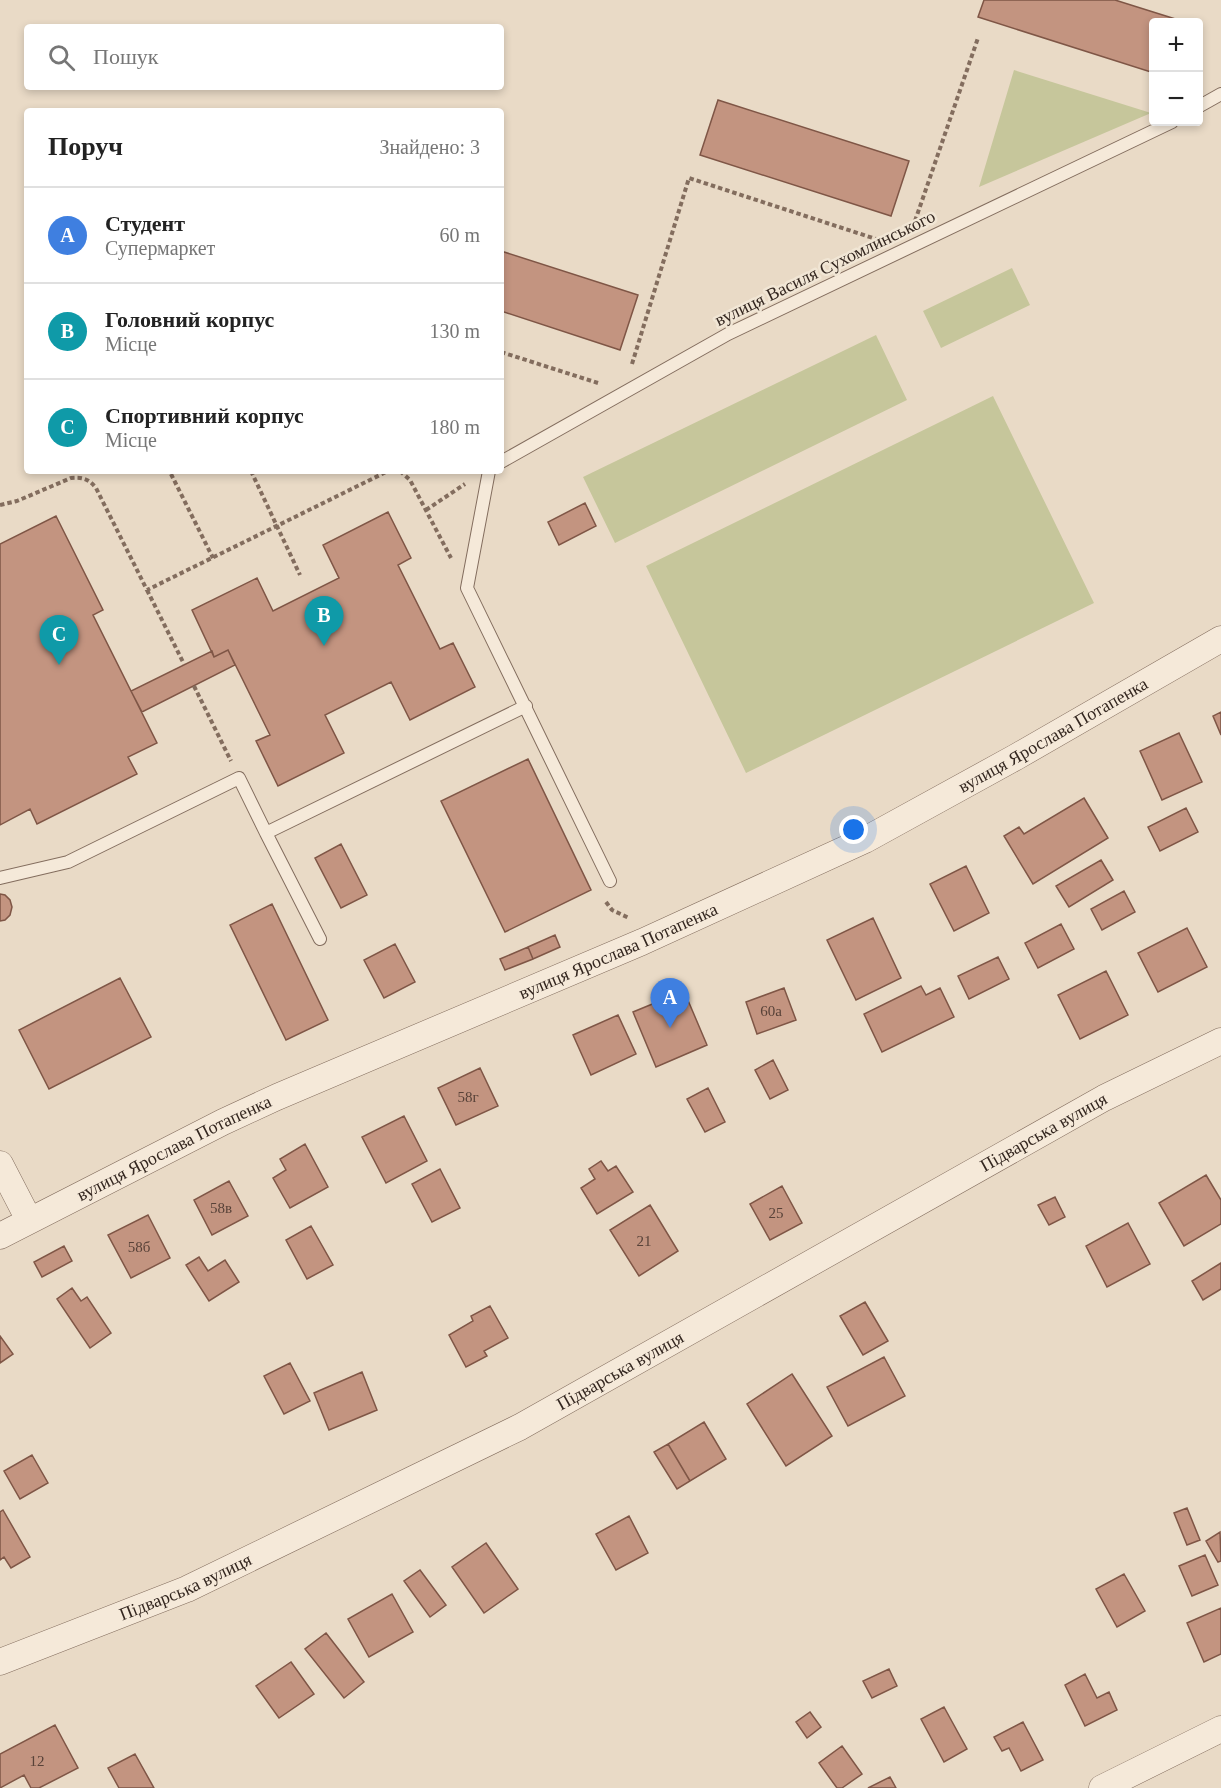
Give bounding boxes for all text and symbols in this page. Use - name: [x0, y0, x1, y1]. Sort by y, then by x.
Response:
- map controls: [1149, 18, 1203, 126]
- button: +: [1149, 18, 1203, 72]
- search box: [24, 24, 504, 90]
- icon: search: [45, 41, 78, 74]
- text: Пошук: [93, 44, 159, 69]
- button: −: [1149, 72, 1203, 126]
- text: Поруч: [48, 132, 123, 161]
- text: Знайдено: 3: [379, 136, 480, 158]
- street label: вулиця Василя Сухомлинського: [712, 206, 938, 330]
- text: Студент: [105, 211, 185, 236]
- text: A: [60, 224, 75, 246]
- text: 60 m: [439, 224, 480, 246]
- text: Супермаркет: [105, 237, 215, 259]
- text: Головний корпус: [105, 307, 274, 332]
- text: B: [61, 320, 74, 342]
- text: 130 m: [429, 320, 480, 342]
- text: Місце: [105, 333, 157, 355]
- text: Спортивний корпус: [105, 403, 304, 428]
- text: C: [60, 416, 75, 438]
- text: 180 m: [429, 416, 480, 438]
- text: Місце: [105, 429, 157, 451]
- pin: B: [304, 596, 344, 646]
- pin: C: [40, 616, 78, 665]
- street label: вулиця Ярослава Потапенка: [955, 673, 1151, 797]
- your location: [839, 815, 868, 844]
- street label: вулиця Ярослава Потапенка: [516, 899, 721, 1003]
- pin: A: [650, 978, 690, 1028]
- house number: 60а: [760, 1003, 782, 1019]
- street label: Підварська вулиця: [977, 1088, 1110, 1176]
- house number: 58г: [457, 1089, 479, 1105]
- street label: вулиця Ярослава Потапенка: [73, 1091, 274, 1205]
- house number: 58в: [210, 1200, 232, 1216]
- house number: 25: [769, 1205, 784, 1221]
- house number: 21: [637, 1233, 652, 1249]
- house number: 58б: [128, 1239, 151, 1255]
- street label: Підварська вулиця: [553, 1327, 687, 1414]
- street label: Підварська вулиця: [116, 1549, 255, 1624]
- house number: 12: [30, 1753, 45, 1769]

